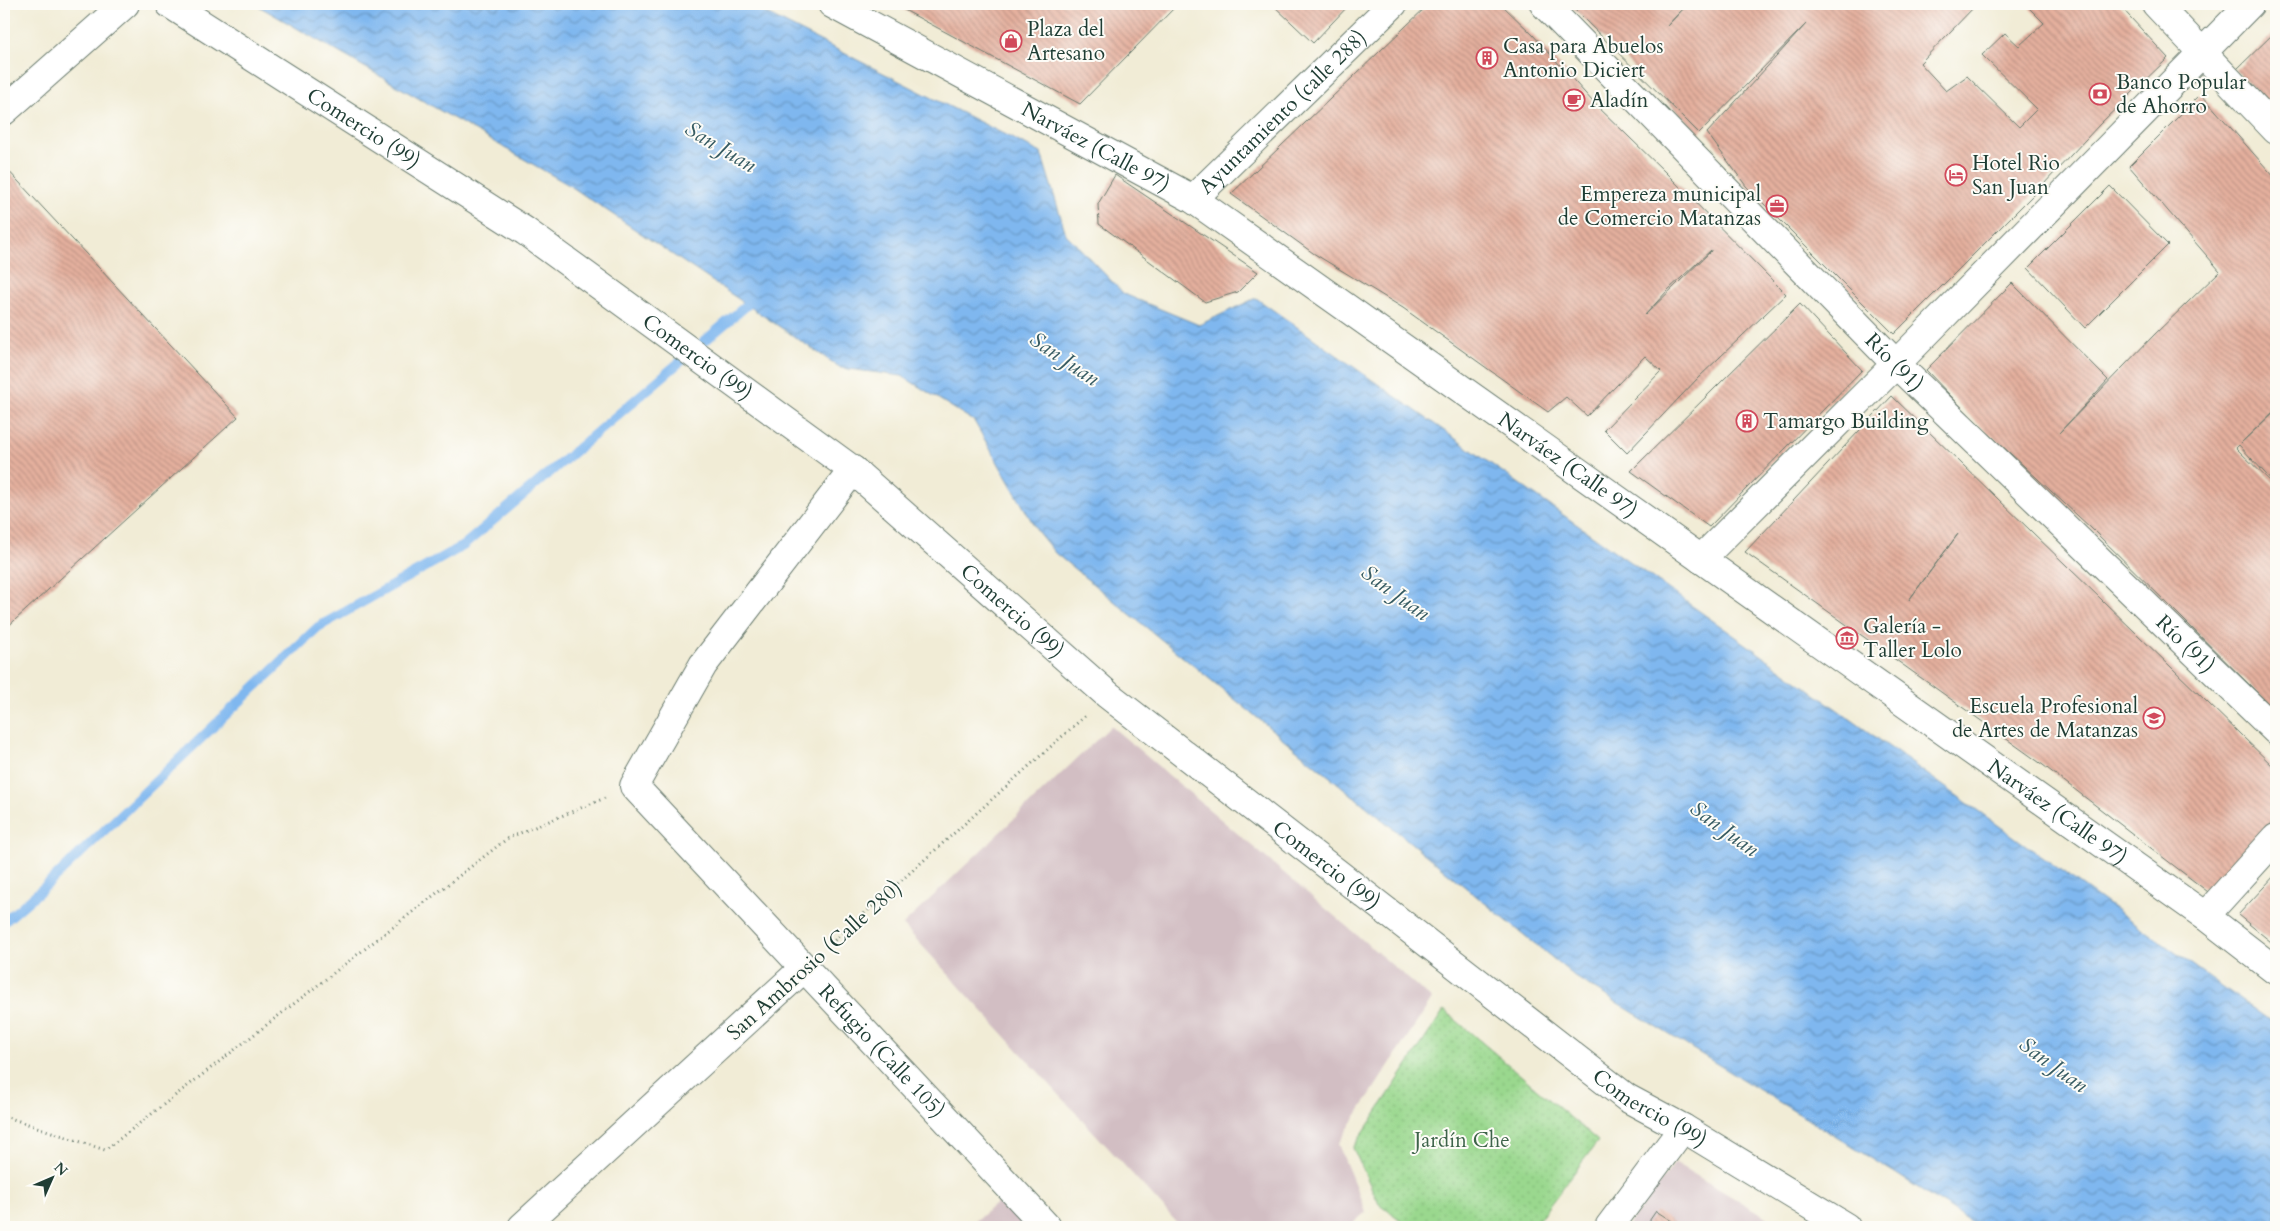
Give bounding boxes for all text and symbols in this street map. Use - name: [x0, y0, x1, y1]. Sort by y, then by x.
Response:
- place label: Plaza del Artesano: [1027, 15, 1105, 68]
- street label: Ayuntamiento (calle 288): [1192, 23, 1373, 201]
- shop icon: Plaza del Artesano: [999, 29, 1023, 53]
- place label: Casa para Abuelos Antonio Diciert: [1503, 32, 1663, 85]
- building icon: Casa para Abuelos Antonio Diciert: [1475, 46, 1499, 70]
- place label: Banco Popular de Ahorro: [2116, 68, 2247, 121]
- street label: Comercio (99): [301, 81, 426, 175]
- bank icon: Banco Popular de Ahorro: [2088, 82, 2112, 106]
- place label: Aladín: [1590, 86, 1648, 115]
- cafe icon: Aladín: [1562, 88, 1586, 112]
- street label: Narváez (Calle 97): [1016, 95, 1175, 199]
- water label: San Juan: [679, 114, 762, 180]
- place label: Hotel Rio San Juan: [1972, 149, 2060, 202]
- hotel icon: Hotel Rio San Juan: [1944, 163, 1968, 187]
- place label: Empereza municipal de Comercio Matanzas: [1558, 180, 1761, 233]
- office icon: Empereza municipal de Comercio Matanzas: [1765, 194, 1789, 218]
- street label: Comercio (99): [636, 307, 758, 407]
- water label: San Juan: [1024, 325, 1105, 393]
- street label: Río (91): [1858, 327, 1930, 398]
- street label: Narváez (Calle 97): [1492, 406, 1643, 525]
- place label: Tamargo Building: [1763, 407, 1929, 436]
- building icon: Tamargo Building: [1735, 409, 1759, 433]
- street label: Comercio (99): [954, 557, 1070, 665]
- water label: San Juan: [1355, 558, 1436, 628]
- street label: Río (91): [2149, 608, 2221, 680]
- place label: Galería - Taller Lolo: [1863, 612, 1962, 665]
- museum icon: Galería - Taller Lolo: [1835, 626, 1859, 650]
- place label: Escuela Profesional de Artes de Matanzas: [1952, 692, 2138, 745]
- school or university icon: Escuela Profesional de Artes de Matanzas: [2142, 706, 2166, 730]
- street label: Narváez (Calle 97): [1982, 753, 2133, 872]
- water label: San Juan: [1684, 794, 1765, 864]
- street label: Comercio (99): [1266, 814, 1386, 916]
- street label: San Ambrosio (Calle 280): [720, 874, 908, 1047]
- street label: Refugio (Calle 105): [812, 978, 951, 1124]
- water label: San Juan: [2013, 1030, 2094, 1100]
- street label: Comercio (99): [1586, 1062, 1712, 1154]
- park label: Jardín Che: [1411, 1126, 1510, 1155]
- north arrow: [28, 1154, 78, 1204]
- text: N: [50, 1158, 72, 1180]

